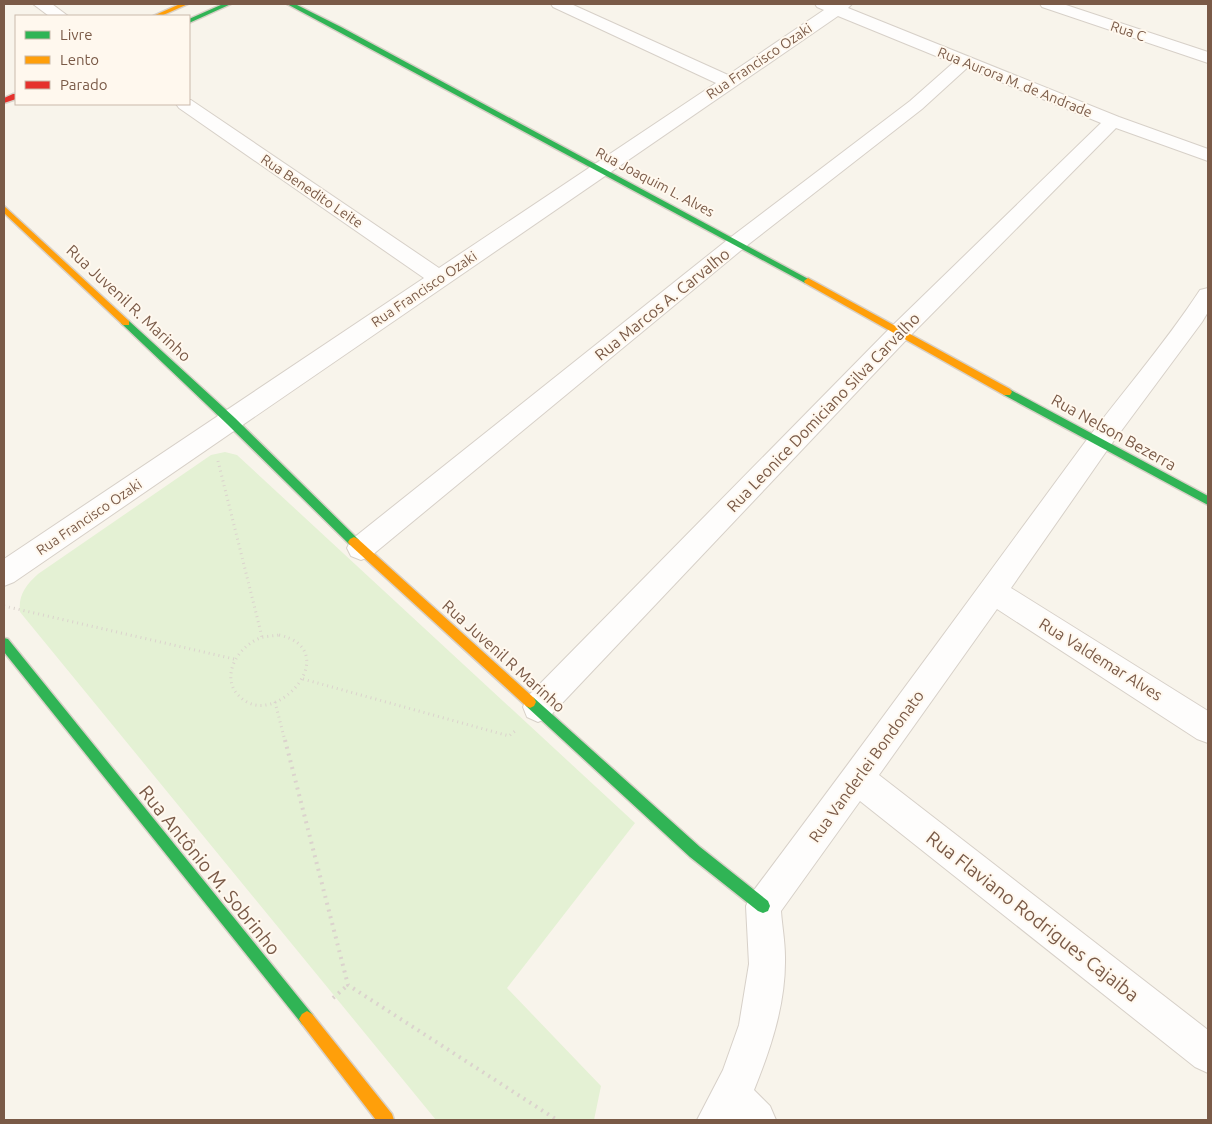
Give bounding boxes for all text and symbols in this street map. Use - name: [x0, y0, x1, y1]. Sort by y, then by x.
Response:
- legend: [15, 15, 190, 105]
- street label: Rua C: [1109, 18, 1148, 45]
- street label: Rua Francisco Ozaki: [703, 20, 815, 102]
- text: Livre: [60, 26, 93, 43]
- street label: Rua Aurora M. de Andrade: [935, 44, 1095, 120]
- text: Lento: [60, 51, 99, 68]
- text: Parado: [60, 76, 107, 93]
- street label: Rua Joaquim L. Alves: [593, 144, 717, 220]
- street label: Rua Benedito Leite: [258, 151, 366, 231]
- street label: Rua Juvenil R. Marinho: [63, 241, 195, 365]
- street label: Rua Marcos A. Carvalho: [591, 244, 733, 364]
- street label: Rua Francisco Ozaki: [368, 248, 480, 330]
- street label: Rua Leonice Domiciano Silva Carvalho: [723, 309, 923, 515]
- street label: Rua Nelson Bezerra: [1048, 390, 1180, 474]
- street label: Rua Francisco Ozaki: [33, 476, 145, 558]
- street label: Rua Juvenil R Marinho: [439, 596, 569, 716]
- street label: Rua Valdemar Alves: [1036, 614, 1166, 704]
- street label: Rua Vanderlei Bondonato: [805, 687, 927, 845]
- street label: Rua Antônio M. Sobrinho: [135, 781, 285, 959]
- street label: Rua Flaviano Rodrigues Cajaiba: [922, 826, 1144, 1006]

